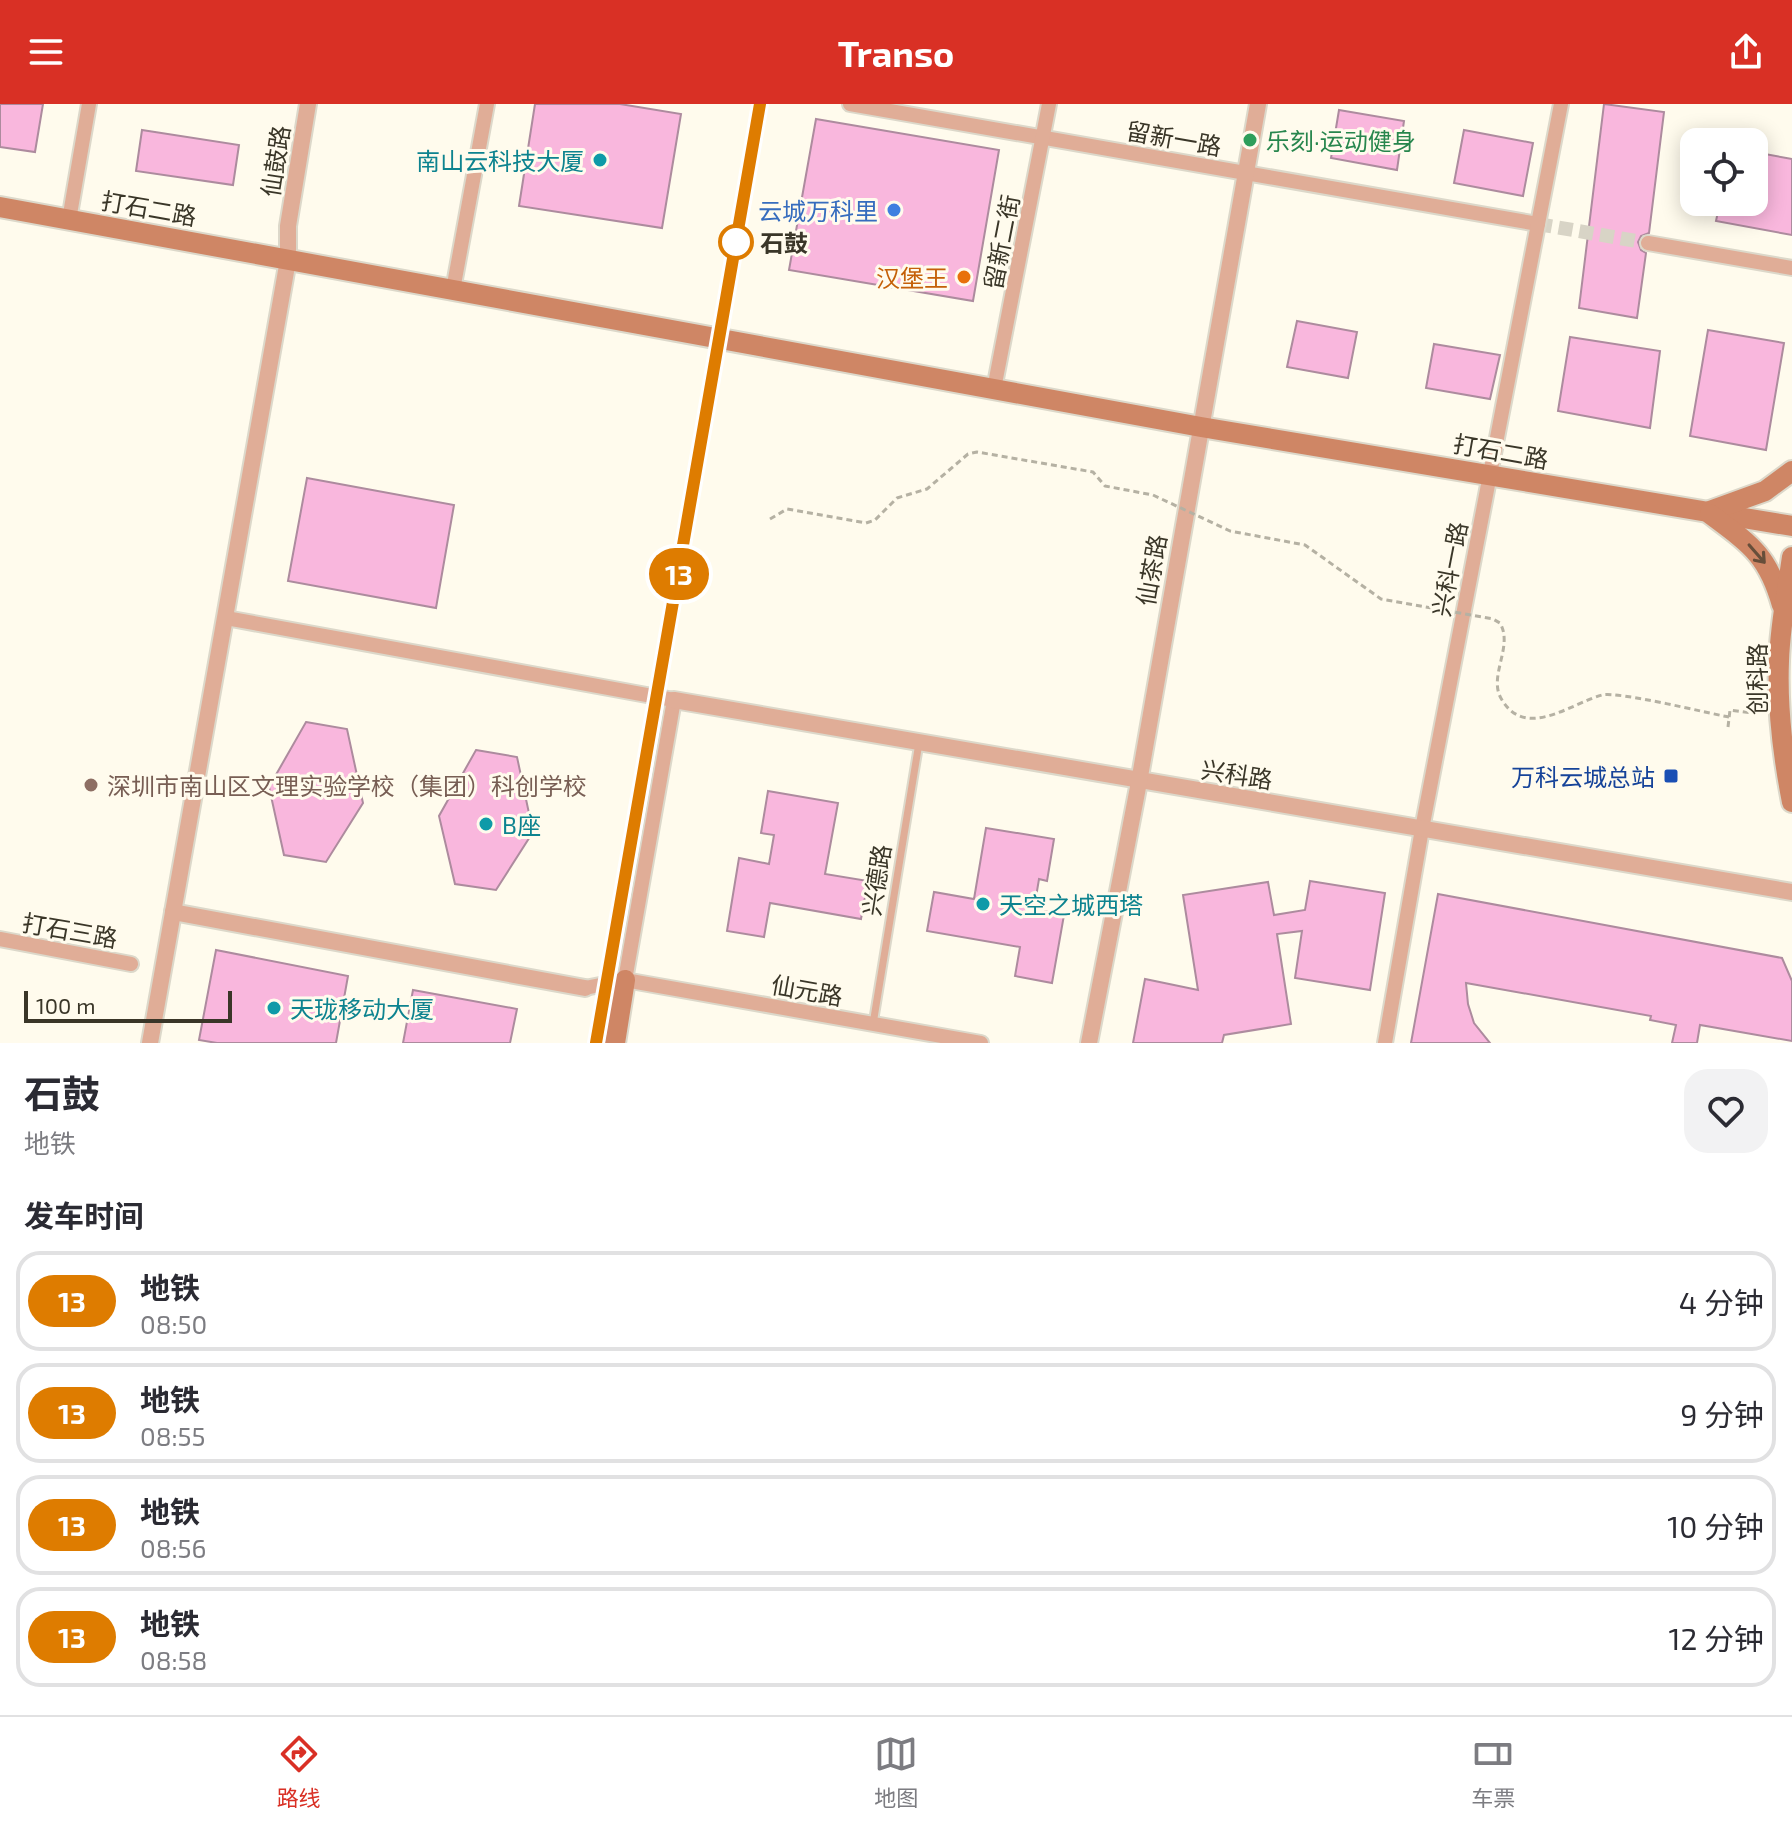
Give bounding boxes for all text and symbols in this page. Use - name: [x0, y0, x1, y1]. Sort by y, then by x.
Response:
- icon: menu: [24, 30, 68, 74]
- icon: share: [1724, 30, 1768, 74]
- text: Transo: [838, 31, 954, 74]
- street label: 留新一路: [1124, 115, 1224, 161]
- street label: 仙鼓路: [255, 123, 295, 199]
- place label: 乐刻·运动健身: [1266, 126, 1416, 155]
- map controls: [1680, 128, 1768, 216]
- button: locate: [1680, 128, 1768, 216]
- marker: 乐刻·运动健身: [1241, 131, 1259, 149]
- place label: 南山云科技大厦: [416, 146, 584, 175]
- marker: 南山云科技大厦: [591, 151, 609, 169]
- street label: 打石二路: [99, 185, 199, 231]
- street label: 留新二街: [978, 192, 1024, 292]
- place label: 云城万科里: [758, 196, 878, 225]
- marker: 云城万科里: [885, 201, 903, 219]
- marker: 石鼓: [719, 225, 753, 259]
- place label: 石鼓: [760, 228, 808, 257]
- place label: 汉堡王: [876, 263, 948, 292]
- marker: 汉堡王: [955, 268, 973, 286]
- street label: 打石二路: [1451, 428, 1551, 474]
- street label: 兴科一路: [1426, 519, 1472, 619]
- street label: 仙茶路: [1130, 532, 1172, 608]
- one-way arrow: [1748, 543, 1766, 563]
- line badge: 13: [643, 548, 715, 600]
- text: 13: [665, 557, 693, 591]
- street label: 创科路: [1742, 643, 1771, 715]
- street label: 兴科路: [1199, 754, 1275, 794]
- place label: 万科云城总站: [1511, 762, 1655, 791]
- marker: 万科云城总站: [1662, 767, 1680, 785]
- place label: 深圳市南山区文理实验学校（集团）科创学校: [107, 771, 587, 800]
- marker: 深圳市南山区文理实验学校（集团）科创学校: [82, 776, 100, 794]
- place label: B座: [502, 810, 541, 839]
- marker: B座: [477, 815, 495, 833]
- street label: 兴德路: [856, 842, 896, 918]
- place label: 天空之城西塔: [999, 890, 1143, 919]
- marker: 天空之城西塔: [974, 895, 992, 913]
- street label: 打石三路: [20, 907, 120, 953]
- street label: 仙元路: [769, 969, 845, 1011]
- scale bar: [24, 987, 232, 1023]
- text: 100 m: [36, 992, 95, 1018]
- place label: 天珑移动大厦: [290, 994, 434, 1023]
- marker: 天珑移动大厦: [265, 999, 283, 1017]
- button: heart: [1684, 1069, 1768, 1153]
- text: 石鼓: [24, 1070, 100, 1116]
- text: 地铁: [24, 1127, 76, 1158]
- text: 发车时间: [24, 1197, 144, 1233]
- text: 地铁: [140, 1269, 200, 1305]
- text: 13: [58, 1284, 86, 1318]
- text: 4 分钟: [1679, 1284, 1764, 1320]
- text: 08:50: [140, 1308, 207, 1339]
- text: 地铁: [140, 1381, 200, 1417]
- text: 13: [58, 1396, 86, 1430]
- text: 9 分钟: [1680, 1396, 1764, 1432]
- text: 08:55: [140, 1420, 205, 1451]
- text: 地铁: [140, 1493, 200, 1529]
- text: 13: [58, 1508, 86, 1542]
- text: 10 分钟: [1667, 1508, 1764, 1544]
- text: 08:56: [140, 1532, 206, 1563]
- text: 地铁: [140, 1605, 200, 1641]
- text: 13: [58, 1620, 86, 1654]
- text: 12 分钟: [1669, 1620, 1764, 1656]
- text: 08:58: [140, 1644, 207, 1675]
- tab: 路线: [277, 1732, 321, 1812]
- tab: 地图: [874, 1732, 918, 1812]
- tab: 车票: [1471, 1732, 1515, 1812]

